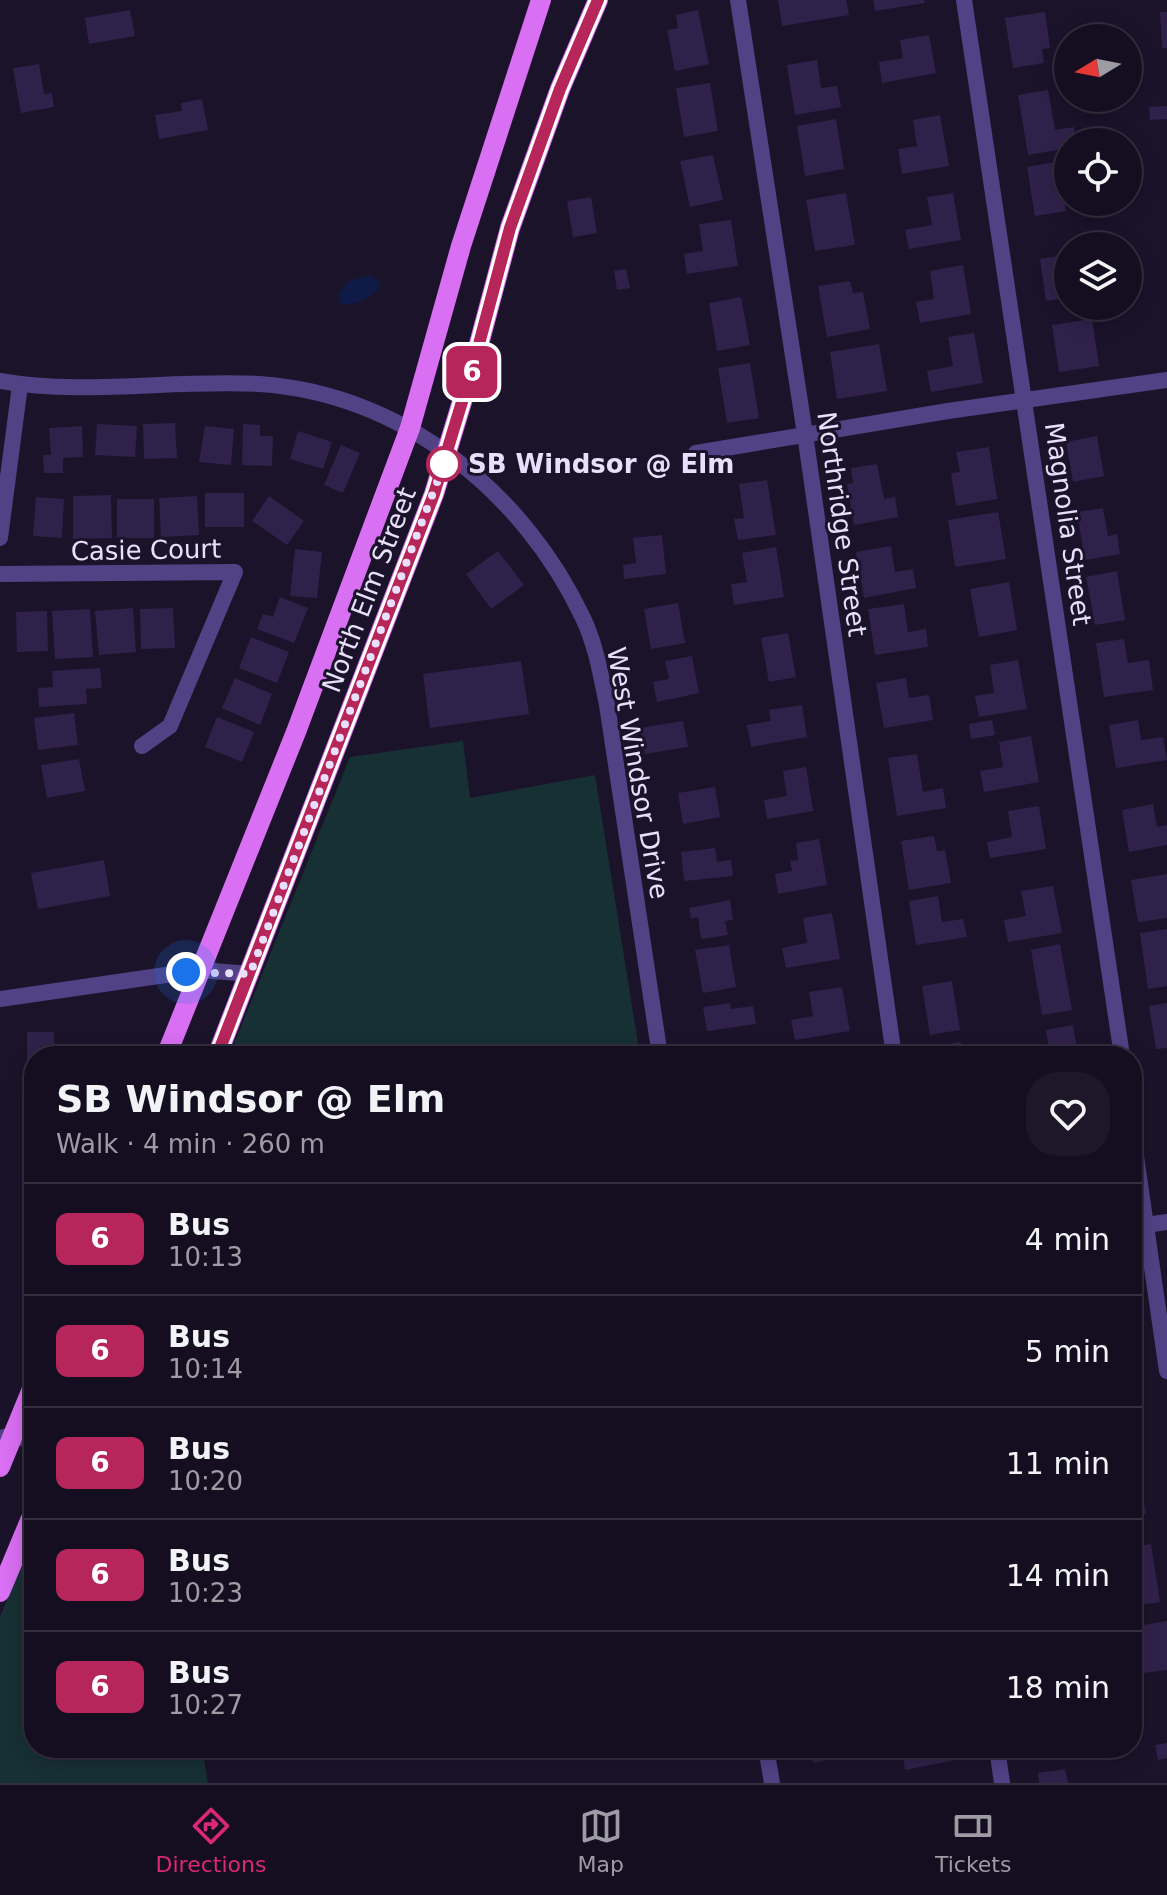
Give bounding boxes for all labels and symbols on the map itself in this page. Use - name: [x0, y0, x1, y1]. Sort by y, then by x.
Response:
- north arrow: [1054, 24, 1142, 112]
- line badge: 6: [446, 346, 498, 398]
- street label: Northridge Street: [811, 410, 873, 638]
- street label: Magnolia Street: [1039, 420, 1097, 628]
- marker: SB Windsor @ Elm: [427, 447, 461, 481]
- place label: SB Windsor @ Elm: [468, 449, 734, 479]
- street label: North Elm Street: [316, 483, 422, 697]
- street label: Casie Court: [70, 534, 222, 566]
- street label: West Windsor Drive: [601, 645, 675, 901]
- your location: [166, 952, 206, 992]

